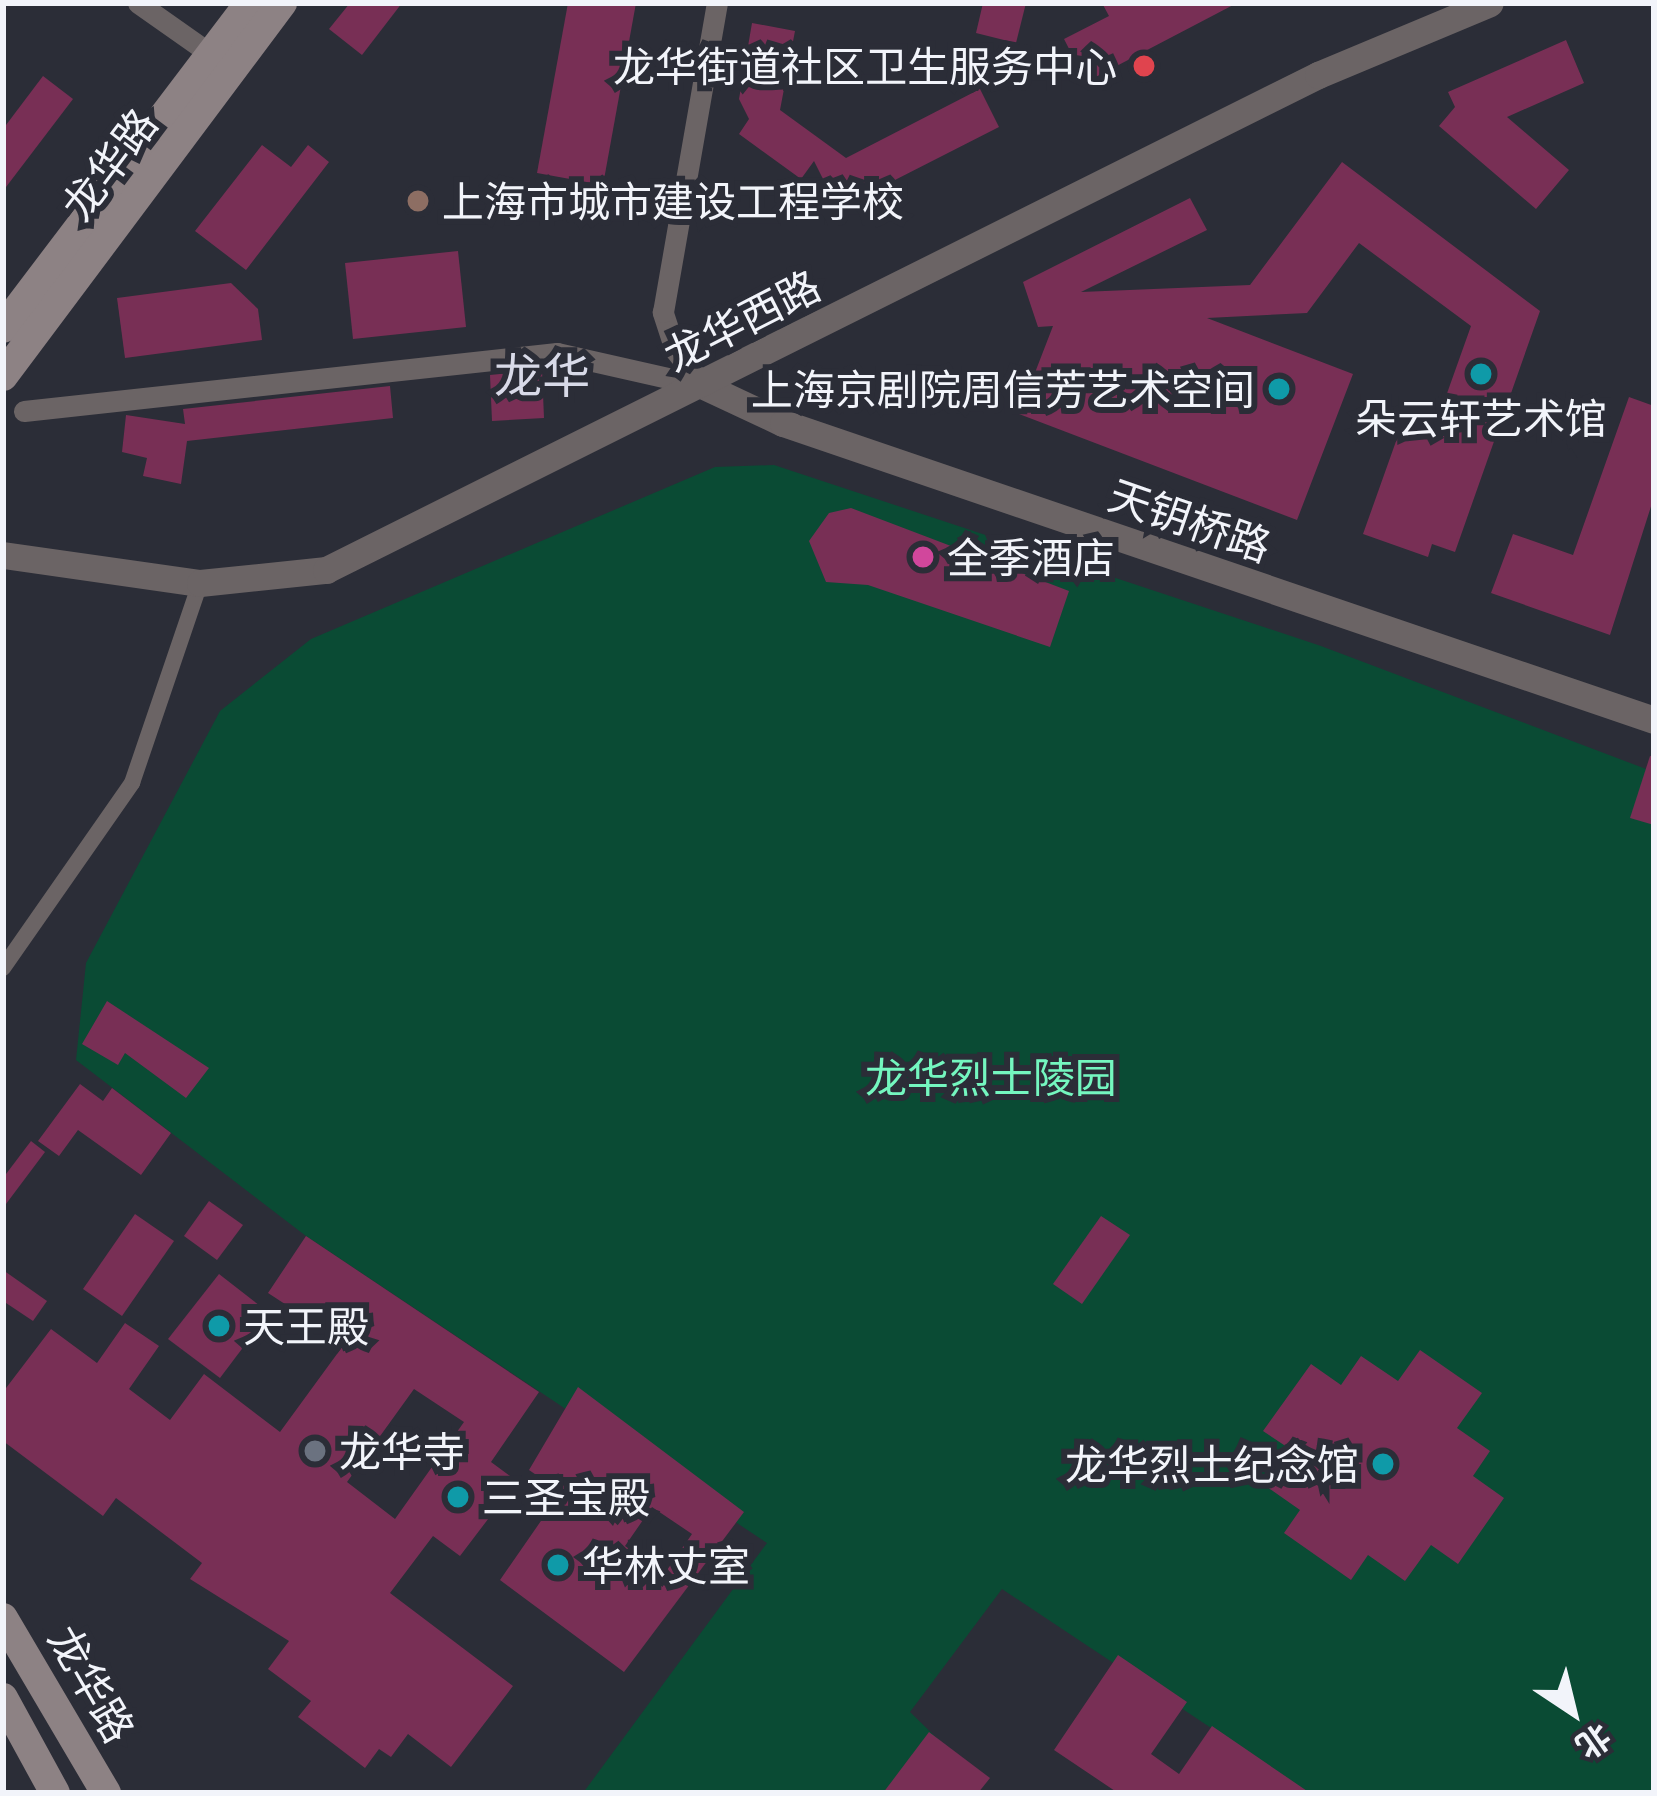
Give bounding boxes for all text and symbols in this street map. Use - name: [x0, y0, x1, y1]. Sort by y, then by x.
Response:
- place label: 龙华街道社区卫生服务中心: [613, 41, 1117, 91]
- marker: 龙华街道社区卫生服务中心: [1128, 50, 1160, 82]
- street label: 龙华路: [51, 99, 167, 229]
- place label: 上海市城市建设工程学校: [442, 176, 904, 226]
- marker: 上海市城市建设工程学校: [405, 188, 431, 214]
- street label: 龙华西路: [656, 259, 828, 381]
- district label: 龙华: [494, 346, 590, 404]
- marker: 朵云轩艺术馆: [1468, 361, 1494, 387]
- place label: 上海京剧院周信芳艺术空间: [751, 364, 1255, 414]
- marker: 上海京剧院周信芳艺术空间: [1266, 376, 1292, 402]
- place label: 朵云轩艺术馆: [1355, 393, 1607, 443]
- street label: 天钥桥路: [1102, 469, 1278, 571]
- place label: 全季酒店: [947, 532, 1115, 582]
- marker: 全季酒店: [910, 544, 936, 570]
- park label: 龙华烈士陵园: [865, 1052, 1117, 1102]
- place label: 天王殿: [243, 1301, 369, 1351]
- marker: 天王殿: [206, 1313, 232, 1339]
- place label: 龙华寺: [339, 1426, 465, 1476]
- marker: 龙华寺: [302, 1438, 328, 1464]
- place label: 龙华烈士纪念馆: [1065, 1439, 1359, 1489]
- marker: 龙华烈士纪念馆: [1370, 1451, 1396, 1477]
- place label: 三圣宝殿: [482, 1472, 650, 1522]
- marker: 三圣宝殿: [445, 1484, 471, 1510]
- place label: 华林丈室: [582, 1540, 750, 1590]
- marker: 华林丈室: [545, 1552, 571, 1578]
- street label: 龙华路: [39, 1617, 145, 1751]
- north arrow: [1513, 1652, 1633, 1772]
- text: 北: [1568, 1714, 1620, 1770]

